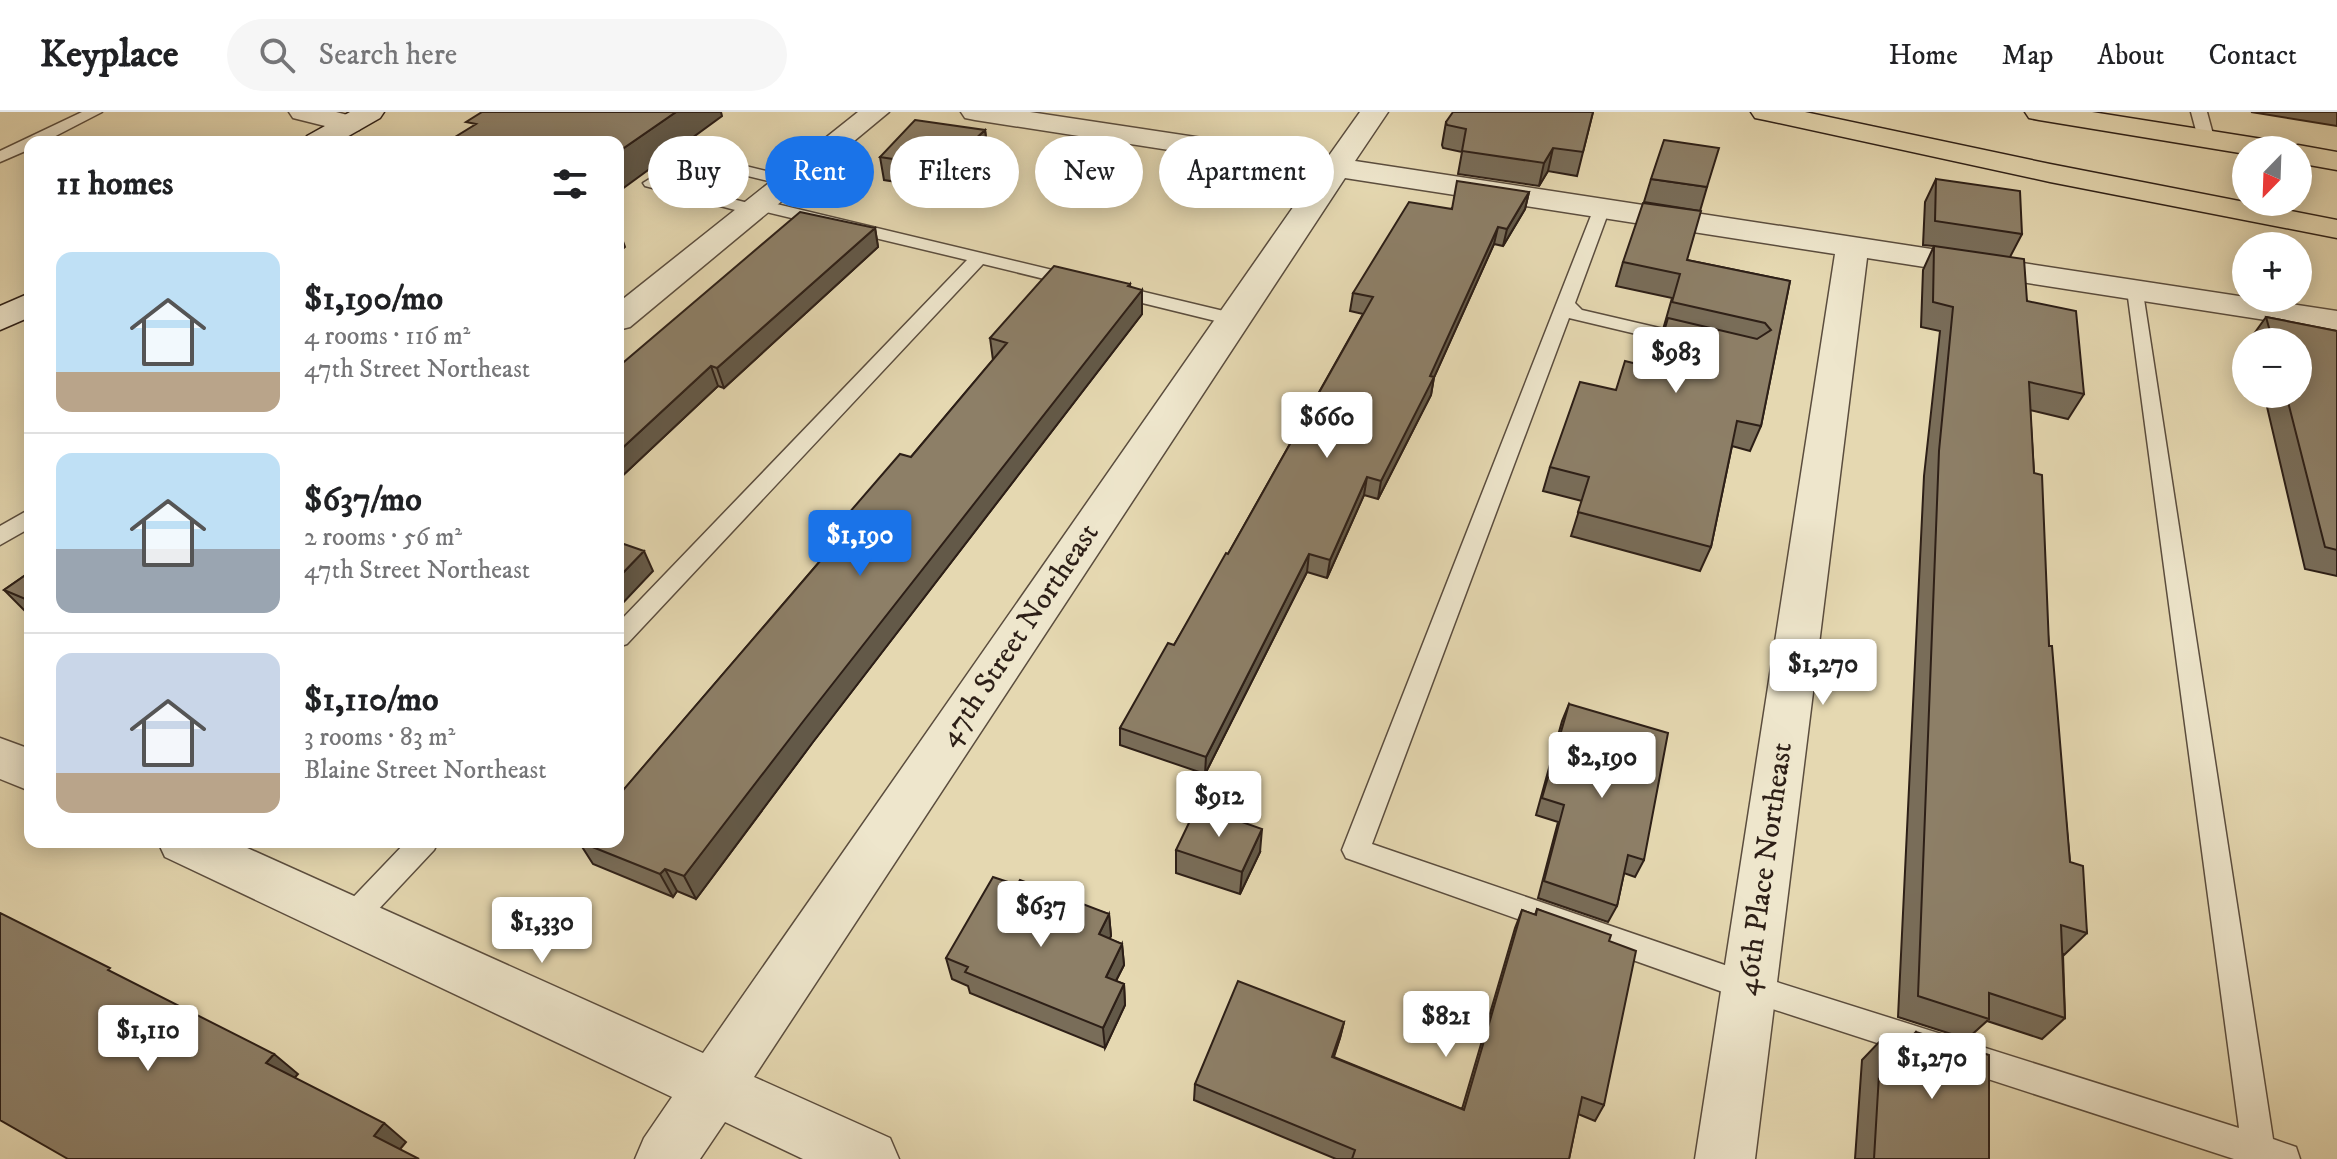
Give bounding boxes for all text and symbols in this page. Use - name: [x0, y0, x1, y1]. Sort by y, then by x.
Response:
- search box: [227, 19, 787, 91]
- text: Keyplace: [40, 31, 179, 79]
- icon: search: [255, 33, 299, 77]
- text: Search here: [319, 37, 457, 74]
- text: Home: [1889, 38, 1958, 73]
- text: Map: [2002, 38, 2053, 73]
- text: About: [2097, 38, 2164, 73]
- text: Contact: [2208, 38, 2297, 73]
- chip: Buy: [648, 136, 749, 208]
- chip: Rent: [765, 136, 874, 208]
- chip: Filters: [890, 136, 1019, 208]
- chip: New: [1035, 136, 1143, 208]
- chip: Apartment: [1159, 136, 1334, 208]
- north arrow: [2232, 136, 2312, 216]
- map controls: [2232, 136, 2312, 408]
- icon: filters: [548, 162, 592, 206]
- text: 11 homes: [56, 163, 173, 205]
- button: +: [2232, 232, 2312, 312]
- text: $1,190/mo: [304, 278, 443, 320]
- icon: home: [120, 284, 216, 380]
- text: 4 rooms · 116 m²: [304, 320, 470, 353]
- pin: $983: [1629, 327, 1723, 395]
- button: −: [2232, 328, 2312, 408]
- text: $983: [1651, 336, 1701, 369]
- text: 47th Street Northeast: [304, 353, 530, 386]
- pin: $660: [1280, 392, 1374, 460]
- text: $660: [1299, 401, 1355, 434]
- text: $637/mo: [304, 479, 422, 521]
- icon: home: [120, 485, 216, 581]
- pin: $1,190: [795, 510, 925, 578]
- street label: 47th Street Northeast: [931, 516, 1107, 754]
- text: $1,190: [826, 519, 894, 552]
- text: 2 rooms · 56 m²: [304, 521, 462, 554]
- text: 47th Street Northeast: [304, 554, 530, 587]
- pin: $1,270: [1758, 639, 1888, 707]
- text: $1,270: [1788, 648, 1858, 681]
- text: $1,110/mo: [304, 679, 439, 721]
- icon: home: [120, 685, 216, 781]
- text: 3 rooms · 83 m²: [304, 721, 455, 754]
- pin: $2,190: [1537, 732, 1667, 800]
- street label: 46th Place Northeast: [1729, 740, 1801, 998]
- text: $2,190: [1567, 741, 1637, 774]
- text: Blaine Street Northeast: [304, 754, 547, 787]
- pin: $912: [1172, 771, 1266, 839]
- text: $912: [1194, 780, 1244, 813]
- pin: $637: [994, 881, 1088, 949]
- text: $637: [1015, 890, 1067, 923]
- pin: $1,330: [477, 897, 607, 965]
- text: $1,330: [510, 906, 574, 939]
- pin: $821: [1399, 991, 1493, 1059]
- text: $821: [1421, 1000, 1471, 1033]
- pin: $1,110: [83, 1005, 213, 1073]
- text: $1,110: [116, 1014, 180, 1047]
- pin: $1,270: [1867, 1033, 1997, 1101]
- text: $1,270: [1897, 1042, 1967, 1075]

